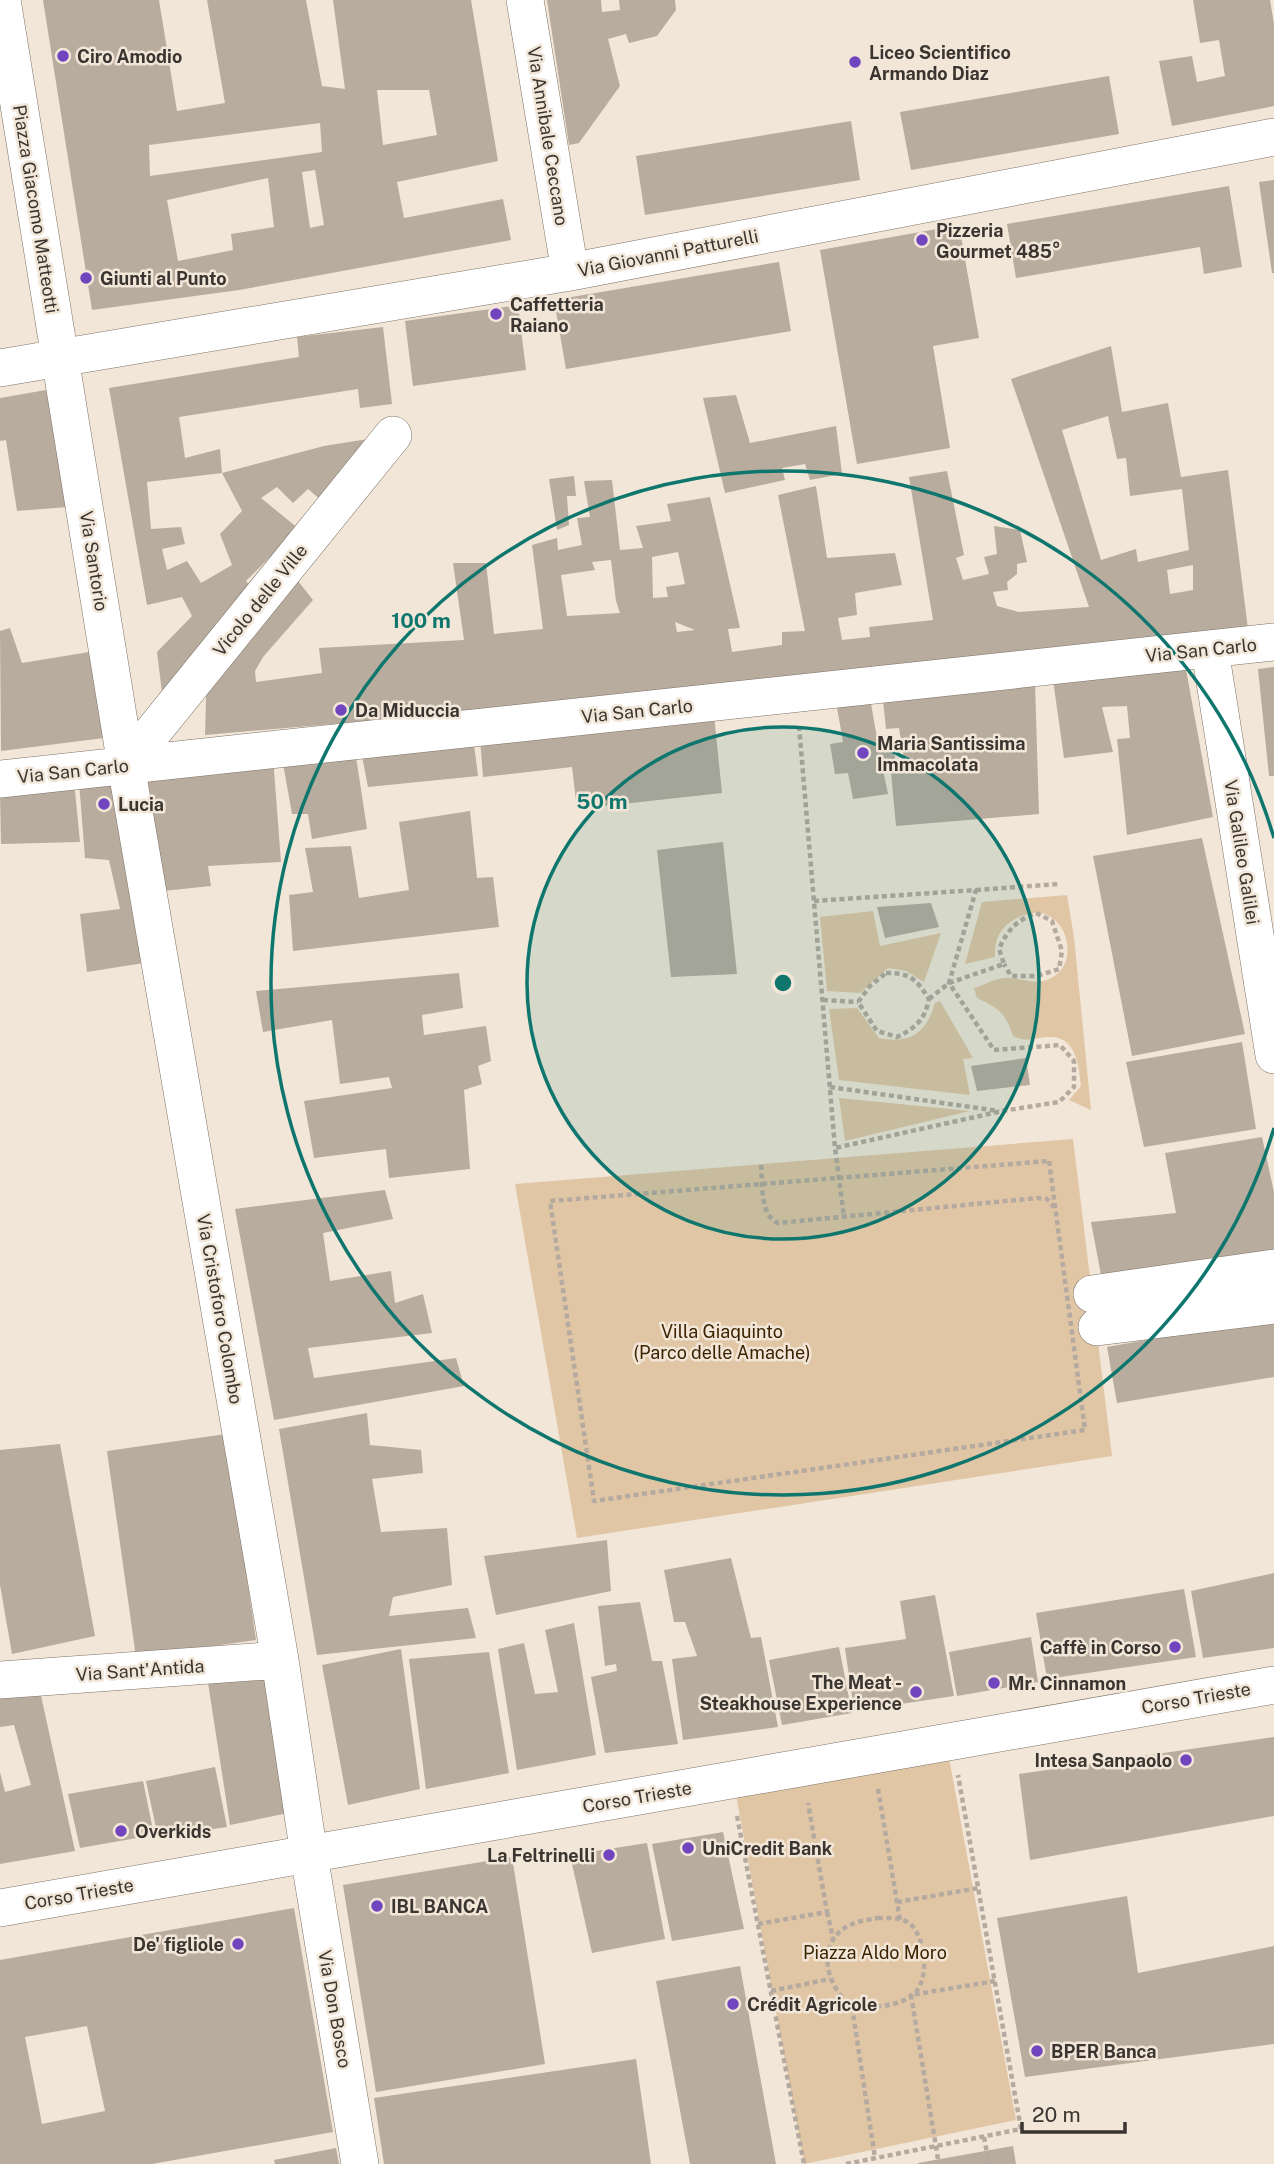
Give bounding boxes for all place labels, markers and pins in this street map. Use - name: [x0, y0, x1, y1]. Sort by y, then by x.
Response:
- place label: Liceo Scientifico Armando Diaz: [869, 42, 1011, 84]
- place label: Ciro Amodio: [77, 46, 182, 67]
- marker: Ciro Amodio: [55, 48, 71, 64]
- marker: Liceo Scientifico Armando Diaz: [847, 54, 863, 70]
- place label: Pizzeria Gourmet 485°: [936, 220, 1060, 262]
- marker: Pizzeria Gourmet 485°: [914, 232, 930, 248]
- place label: Giunti al Punto: [100, 268, 227, 289]
- marker: Giunti al Punto: [78, 270, 94, 286]
- place label: Caffetteria Raiano: [510, 294, 604, 336]
- marker: Caffetteria Raiano: [488, 306, 504, 322]
- place label: Da Miduccia: [355, 700, 460, 721]
- marker: Da Miduccia: [333, 702, 349, 718]
- place label: Maria Santissima Immacolata: [877, 733, 1025, 775]
- marker: Maria Santissima Immacolata: [855, 745, 871, 761]
- place label: Lucia: [118, 794, 164, 815]
- marker: Lucia: [96, 796, 112, 812]
- centre of rings: [771, 971, 795, 995]
- place label: Caffè in Corso: [1040, 1637, 1161, 1658]
- marker: Caffè in Corso: [1167, 1639, 1183, 1655]
- place label: The Meat - Steakhouse Experience: [699, 1672, 902, 1714]
- place label: Mr. Cinnamon: [1008, 1673, 1126, 1694]
- marker: Mr. Cinnamon: [986, 1675, 1002, 1691]
- marker: The Meat - Steakhouse Experience: [908, 1684, 924, 1700]
- place label: Intesa Sanpaolo: [1034, 1750, 1172, 1771]
- marker: Intesa Sanpaolo: [1178, 1752, 1194, 1768]
- place label: Overkids: [135, 1821, 211, 1842]
- marker: Overkids: [113, 1823, 129, 1839]
- place label: UniCredit Bank: [702, 1838, 833, 1859]
- marker: UniCredit Bank: [680, 1840, 696, 1856]
- place label: La Feltrinelli: [487, 1845, 595, 1866]
- marker: La Feltrinelli: [601, 1847, 617, 1863]
- place label: IBL BANCA: [391, 1896, 488, 1917]
- marker: IBL BANCA: [369, 1898, 385, 1914]
- place label: De' figliole: [133, 1934, 224, 1955]
- marker: De' figliole: [230, 1936, 246, 1952]
- place label: Crédit Agricole: [747, 1994, 877, 2015]
- marker: Crédit Agricole: [725, 1996, 741, 2012]
- place label: BPER Banca: [1051, 2041, 1157, 2062]
- marker: BPER Banca: [1029, 2043, 1045, 2059]

